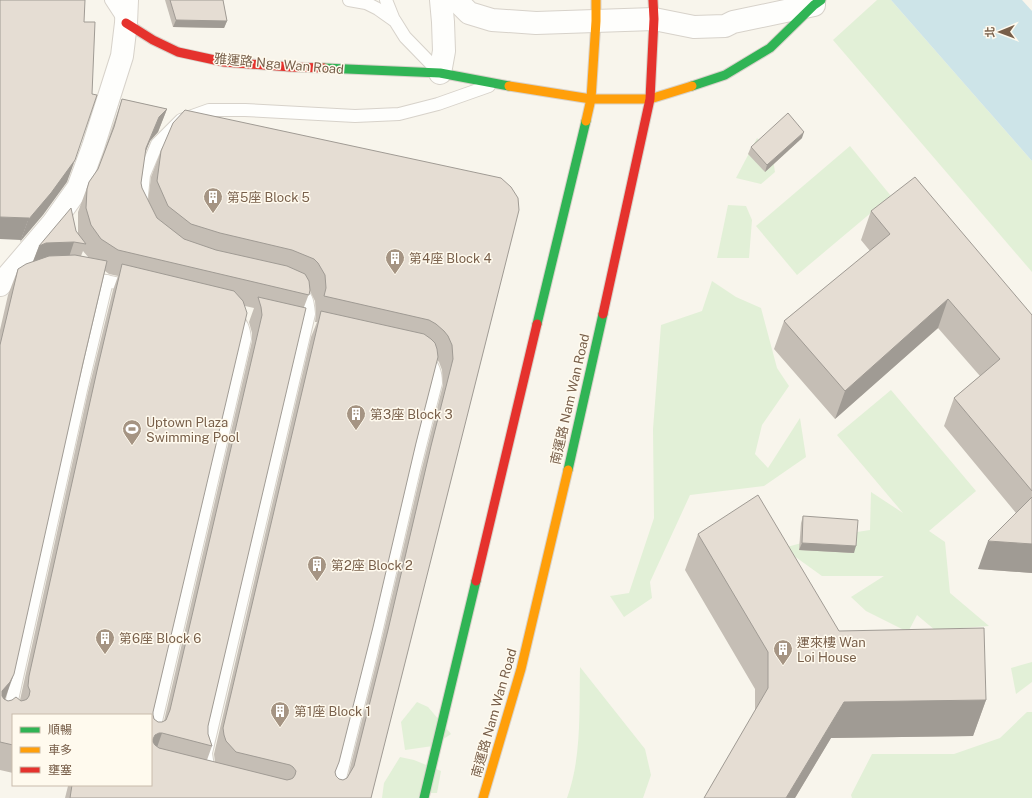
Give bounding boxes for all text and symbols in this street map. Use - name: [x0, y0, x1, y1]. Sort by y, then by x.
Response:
- north arrow: [980, 12, 1020, 52]
- text: 北: [984, 27, 996, 38]
- street label: 雅運路 Nga Wan Road: [213, 51, 345, 77]
- building icon: 第5座 Block 5: [202, 186, 224, 214]
- place label: 第5座 Block 5: [227, 190, 310, 205]
- building icon: 第4座 Block 4: [384, 247, 406, 275]
- place label: 第4座 Block 4: [409, 251, 492, 266]
- street label: 南運路 Nam Wan Road: [548, 332, 592, 466]
- building icon: 第3座 Block 3: [345, 403, 367, 431]
- place label: 第3座 Block 3: [370, 407, 453, 422]
- place label: Uptown Plaza Swimming Pool: [146, 415, 240, 445]
- sports icon: Uptown Plaza Swimming Pool: [121, 418, 143, 446]
- building icon: 第2座 Block 2: [306, 554, 328, 582]
- place label: 第2座 Block 2: [331, 558, 413, 573]
- building icon: 第6座 Block 6: [94, 627, 116, 655]
- place label: 第6座 Block 6: [119, 631, 201, 646]
- place label: 運來樓 Wan Loi House: [797, 635, 866, 665]
- building icon: 運來樓 Wan Loi House: [772, 638, 794, 666]
- street label: 南運路 Nam Wan Road: [468, 647, 520, 779]
- building icon: 第1座 Block 1: [269, 700, 291, 728]
- place label: 第1座 Block 1: [294, 704, 371, 719]
- legend: [12, 714, 152, 786]
- text: 順暢: [48, 723, 72, 737]
- text: 車多: [48, 743, 72, 757]
- text: 壅塞: [48, 763, 72, 777]

